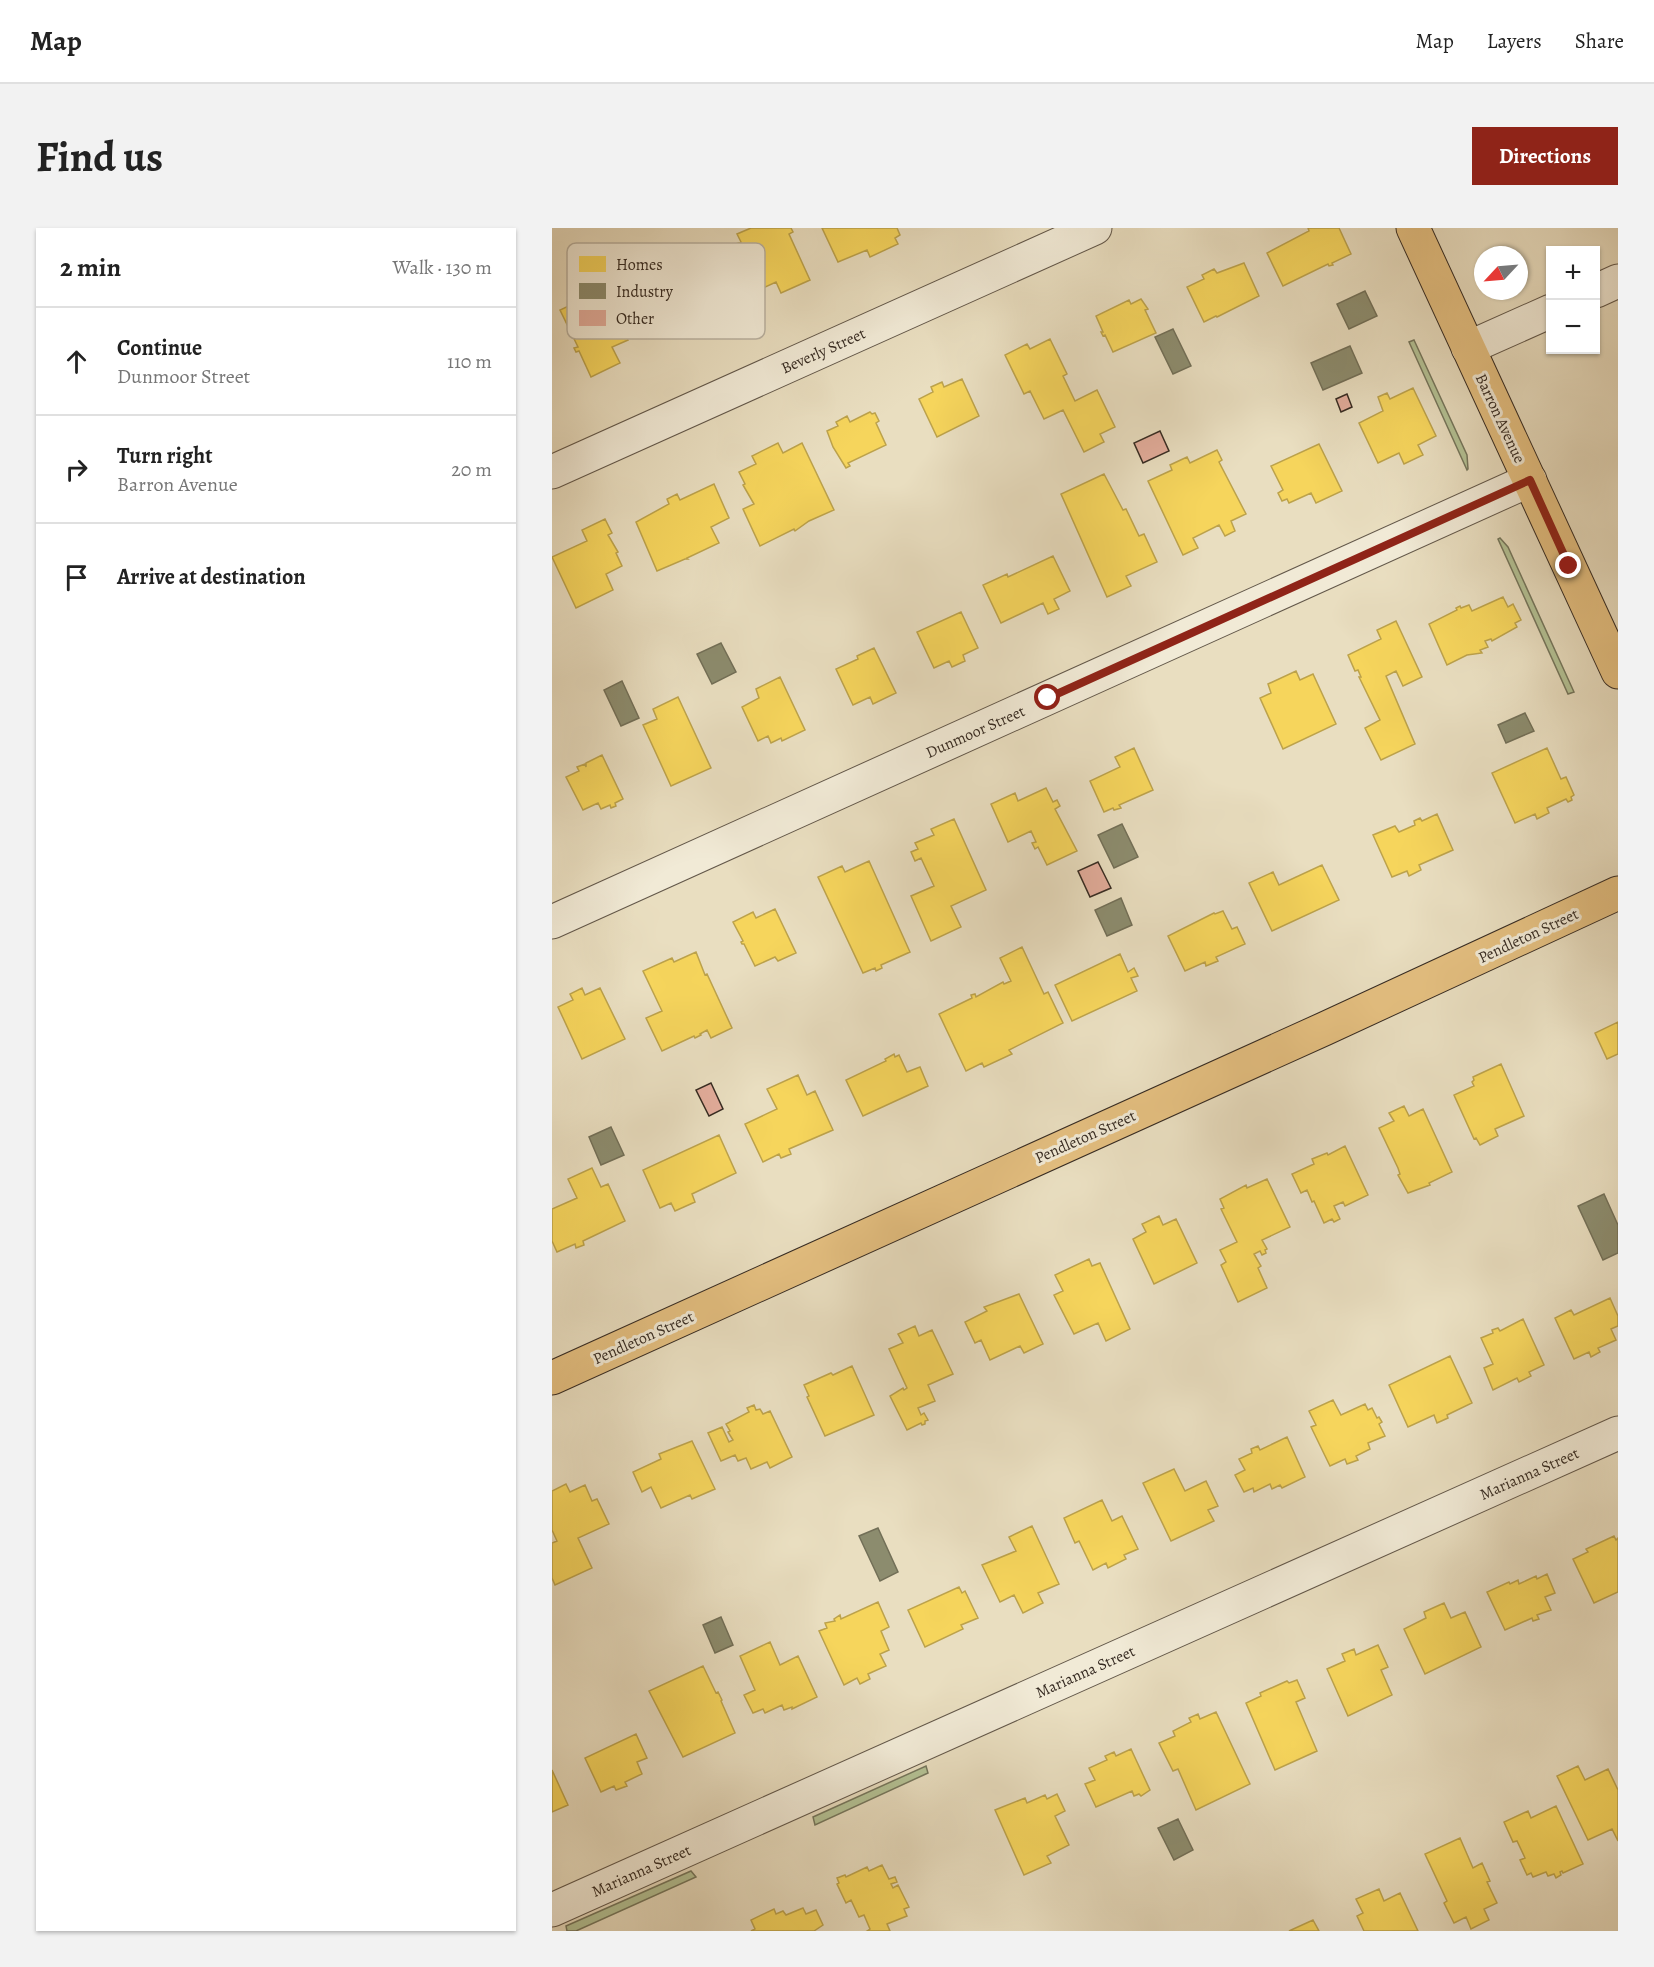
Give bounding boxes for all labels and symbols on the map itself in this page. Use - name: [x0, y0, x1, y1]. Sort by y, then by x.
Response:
- legend: [567, 243, 765, 339]
- north arrow: [1474, 246, 1528, 300]
- text: Homes: [616, 254, 663, 276]
- text: Industry: [616, 281, 674, 303]
- text: Other: [616, 308, 654, 330]
- street label: Beverly Street: [778, 323, 869, 379]
- street label: Barron Avenue: [1470, 370, 1530, 467]
- route end: [1555, 552, 1581, 578]
- route start: [1034, 684, 1060, 710]
- street label: Dunmoor Street: [922, 700, 1029, 764]
- street label: Pendleton Street: [1475, 903, 1582, 969]
- street label: Pendleton Street: [1031, 1105, 1139, 1169]
- street label: Pendleton Street: [589, 1306, 697, 1370]
- street label: Marianna Street: [1476, 1442, 1583, 1506]
- street label: Marianna Street: [1032, 1640, 1139, 1704]
- street label: Marianna Street: [588, 1839, 695, 1903]

